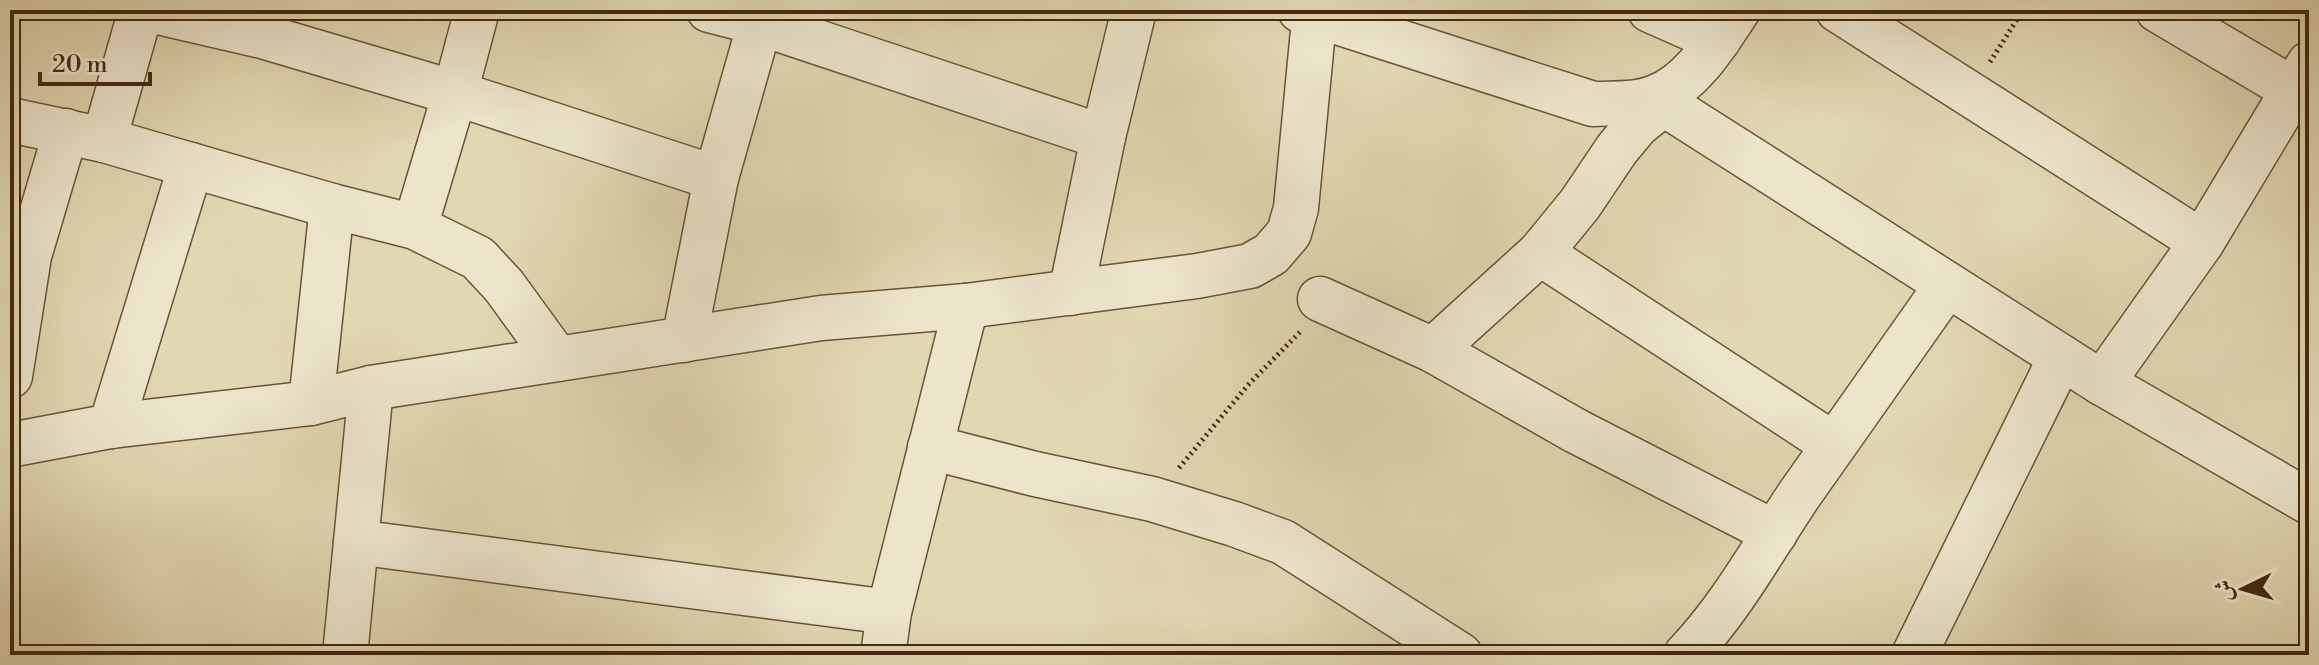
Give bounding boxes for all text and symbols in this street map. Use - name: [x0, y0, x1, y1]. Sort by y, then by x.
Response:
- scale bar: [40, 36, 150, 86]
- text: 20 m: [52, 50, 108, 80]
- north arrow: [2203, 549, 2283, 629]
- text: ش: [2210, 579, 2239, 603]

